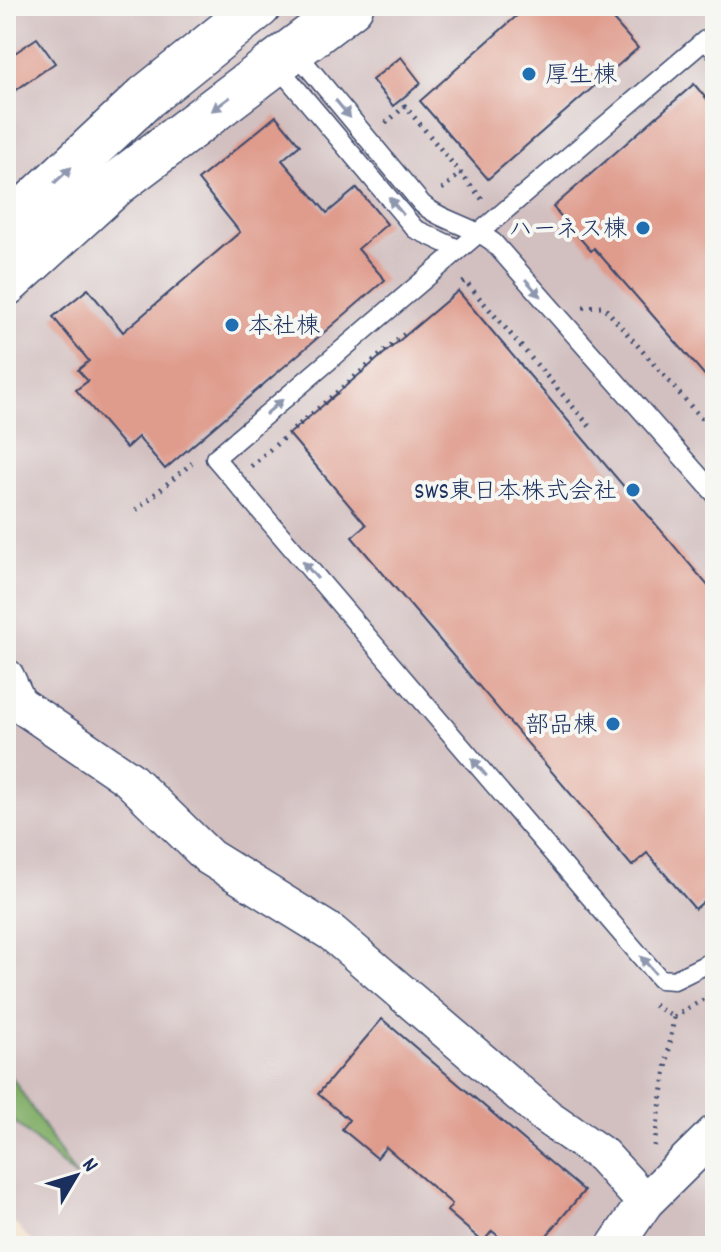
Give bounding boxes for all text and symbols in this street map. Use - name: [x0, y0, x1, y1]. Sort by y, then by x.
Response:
- place label: 厚生棟: [545, 60, 617, 94]
- marker: 厚生棟: [520, 65, 538, 83]
- one-way arrow: [211, 95, 232, 111]
- one-way arrow: [334, 99, 351, 119]
- one-way arrow: [53, 166, 72, 185]
- one-way arrow: [388, 196, 405, 216]
- place label: ハーネス棟: [508, 214, 627, 248]
- marker: ハーネス棟: [634, 219, 652, 237]
- one-way arrow: [524, 277, 541, 297]
- place label: 本社棟: [248, 311, 320, 345]
- marker: 本社棟: [223, 316, 241, 334]
- one-way arrow: [264, 399, 284, 416]
- place label: SWS東日本株式会社: [414, 476, 617, 510]
- marker: SWS東日本株式会社: [624, 481, 642, 499]
- one-way arrow: [302, 560, 319, 580]
- place label: 部品棟: [525, 710, 597, 744]
- marker: 部品棟: [604, 715, 622, 733]
- one-way arrow: [471, 758, 488, 778]
- one-way arrow: [640, 955, 657, 975]
- north arrow: [36, 1136, 116, 1216]
- text: N: [73, 1152, 105, 1180]

